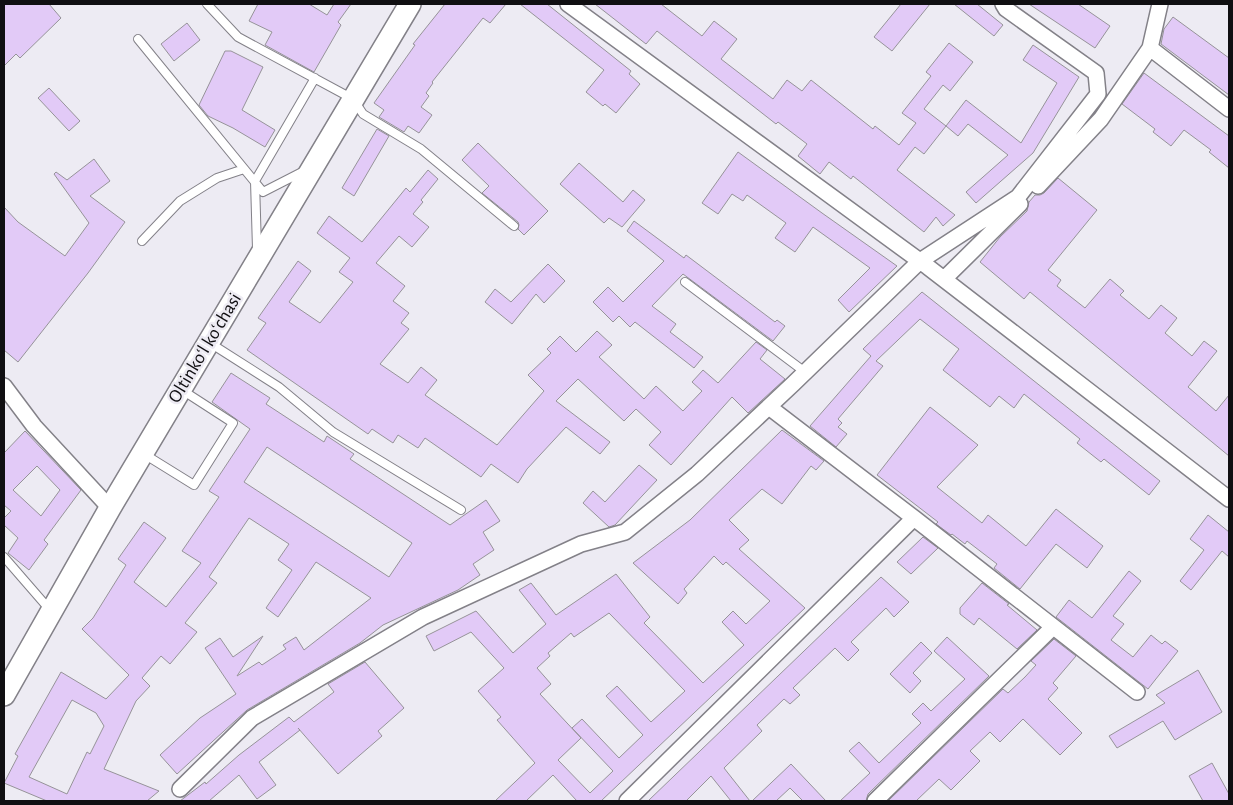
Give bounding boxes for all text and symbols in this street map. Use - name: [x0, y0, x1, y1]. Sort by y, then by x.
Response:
- street label: Oltinkoʻl koʻchasi: [165, 290, 245, 406]

